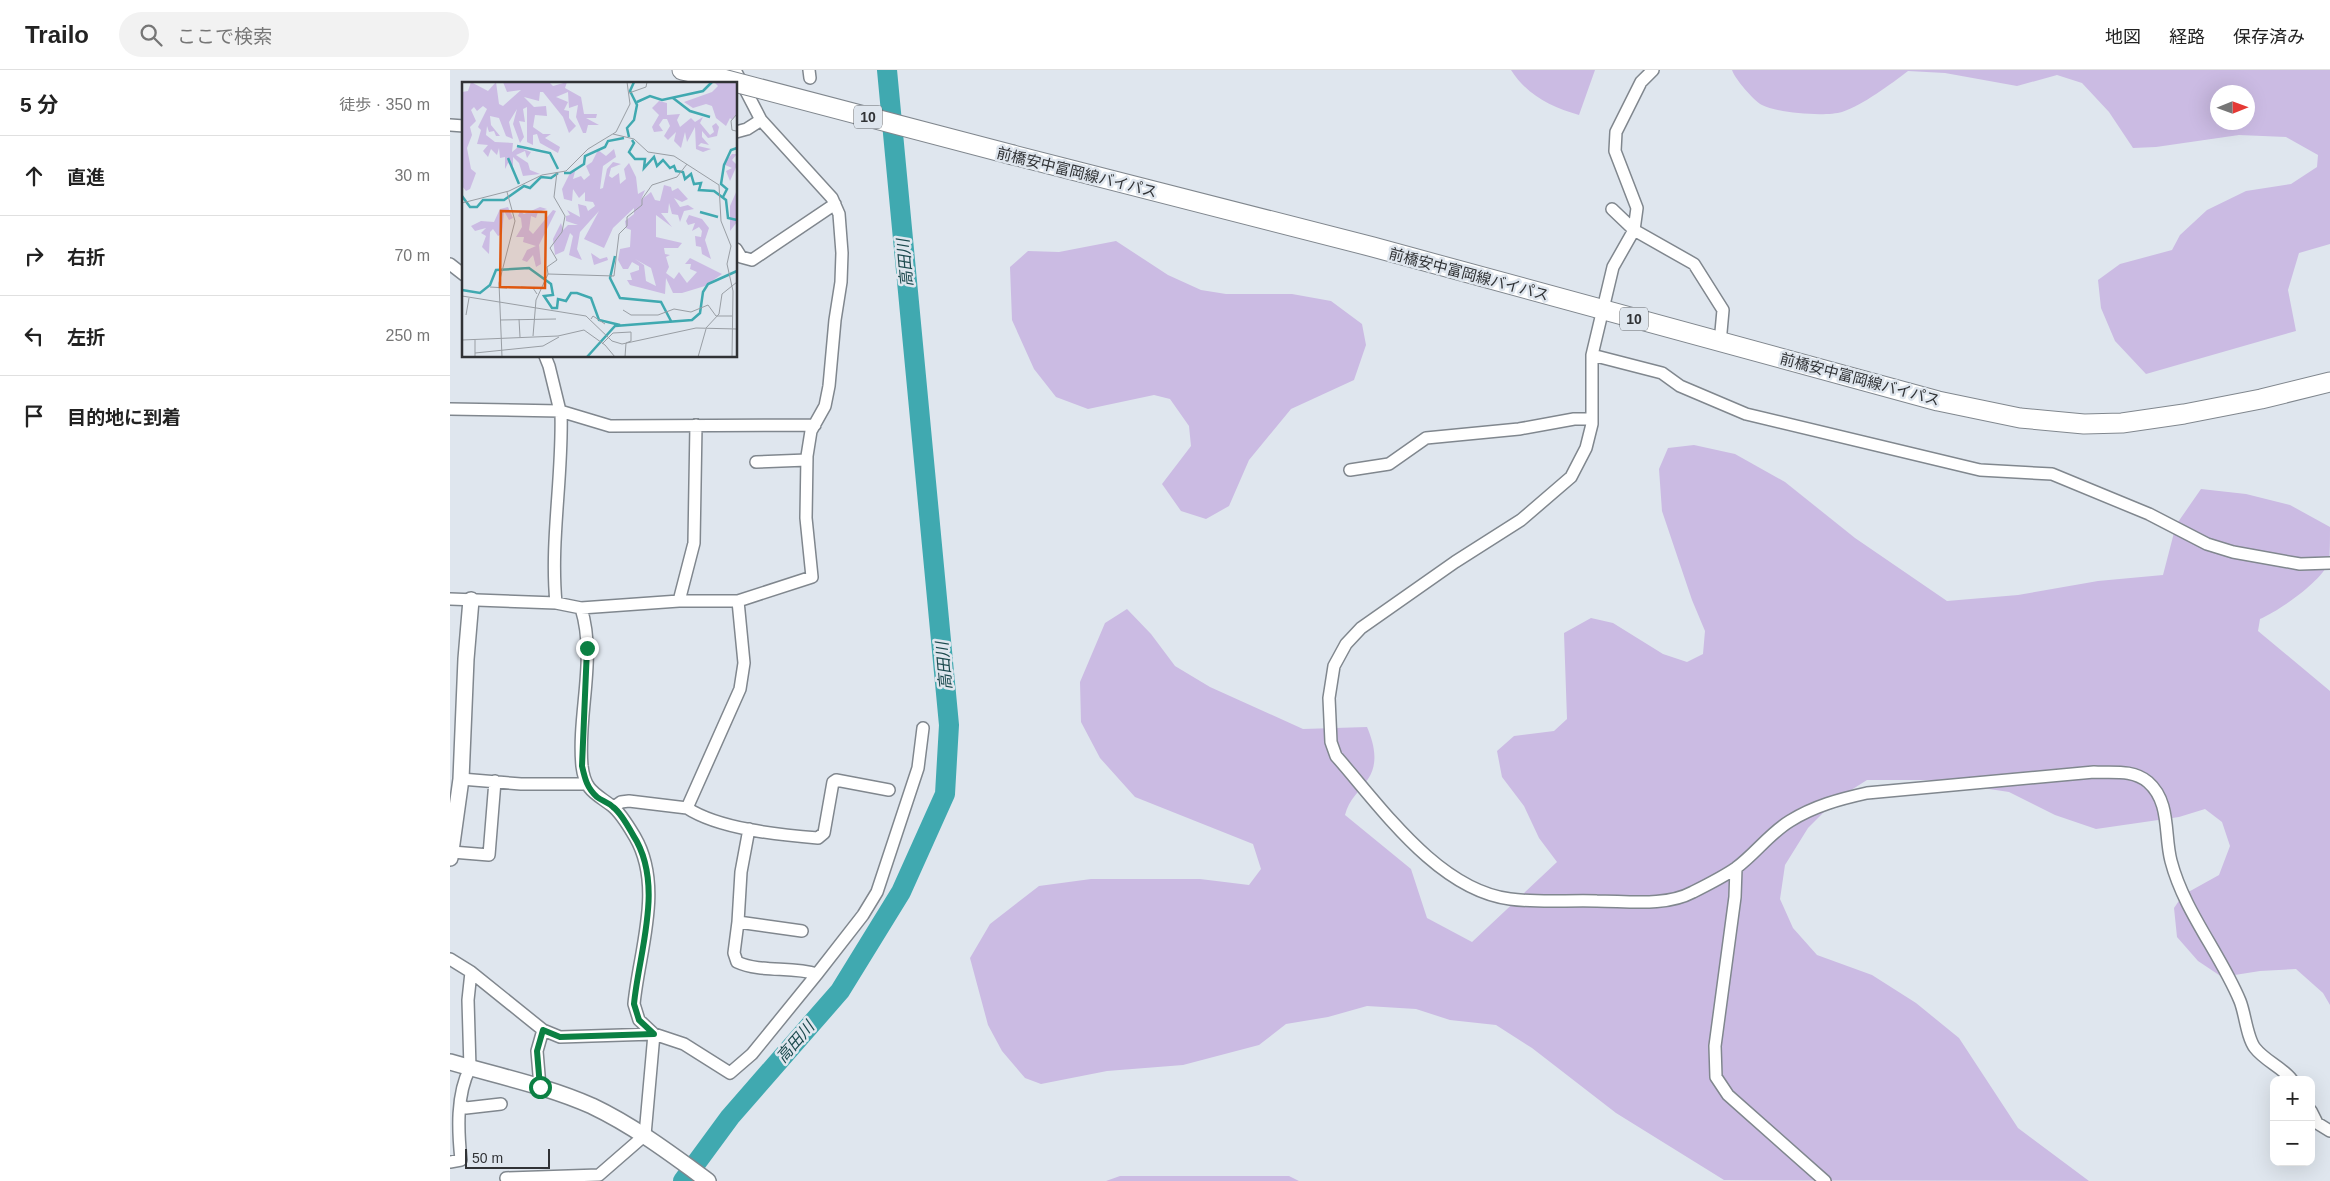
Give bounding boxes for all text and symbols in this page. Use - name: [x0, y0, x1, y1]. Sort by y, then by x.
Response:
- search box: [119, 12, 469, 57]
- text: Trailo: [25, 21, 89, 48]
- icon: search: [137, 21, 165, 49]
- text: ここで検索: [177, 26, 272, 47]
- text: 地図: [2105, 27, 2141, 47]
- text: 経路: [2169, 27, 2205, 47]
- text: 保存済み: [2233, 27, 2305, 47]
- inset map: [462, 82, 738, 358]
- north arrow: [2210, 85, 2255, 130]
- text: 5 分: [20, 93, 59, 116]
- text: 徒歩 · 350 m: [339, 96, 430, 113]
- road number: 10: [854, 106, 882, 128]
- street label: 前橋安中富岡線バイパス: [995, 144, 1159, 200]
- icon: ahead: [20, 162, 48, 190]
- text: 直進: [67, 167, 105, 188]
- text: 30 m: [394, 167, 430, 184]
- water label: 高田川: [894, 236, 916, 288]
- icon: right: [20, 242, 48, 270]
- street label: 前橋安中富岡線バイパス: [1387, 244, 1551, 304]
- text: 右折: [67, 247, 105, 268]
- text: 70 m: [394, 247, 430, 264]
- road number: 10: [1620, 308, 1648, 330]
- icon: left: [20, 322, 48, 350]
- text: 左折: [67, 327, 105, 348]
- text: 250 m: [386, 327, 430, 344]
- street label: 前橋安中富岡線バイパス: [1778, 349, 1942, 409]
- icon: arrive: [20, 402, 48, 430]
- text: 目的地に到着: [67, 407, 181, 428]
- route end: [576, 637, 599, 660]
- water label: 高田川: [933, 639, 955, 691]
- water label: 高田川: [773, 1017, 818, 1066]
- route start: [529, 1076, 552, 1099]
- map controls: [2270, 1076, 2315, 1166]
- button: +: [2270, 1076, 2315, 1121]
- button: −: [2270, 1121, 2315, 1166]
- scale bar: [465, 1146, 550, 1169]
- text: 50 m: [472, 1150, 503, 1166]

